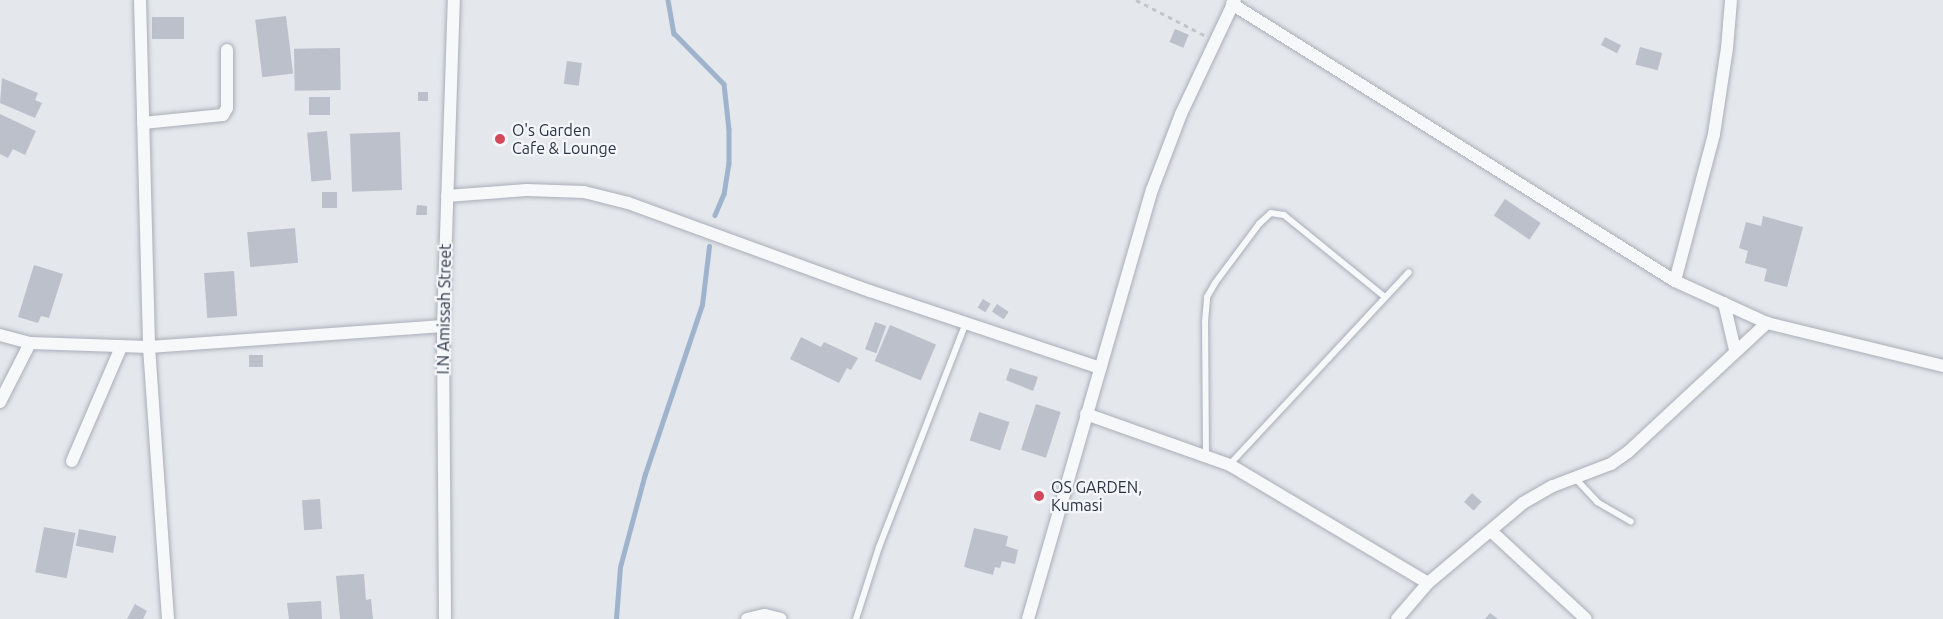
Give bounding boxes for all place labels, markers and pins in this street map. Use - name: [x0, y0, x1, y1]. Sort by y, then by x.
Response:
- place label: O's Garden Cafe & Lounge: [512, 120, 617, 158]
- marker: O's Garden Cafe & Lounge: [493, 132, 507, 146]
- place label: OS GARDEN, Kumasi: [1051, 477, 1142, 515]
- marker: OS GARDEN, Kumasi: [1032, 489, 1046, 503]

